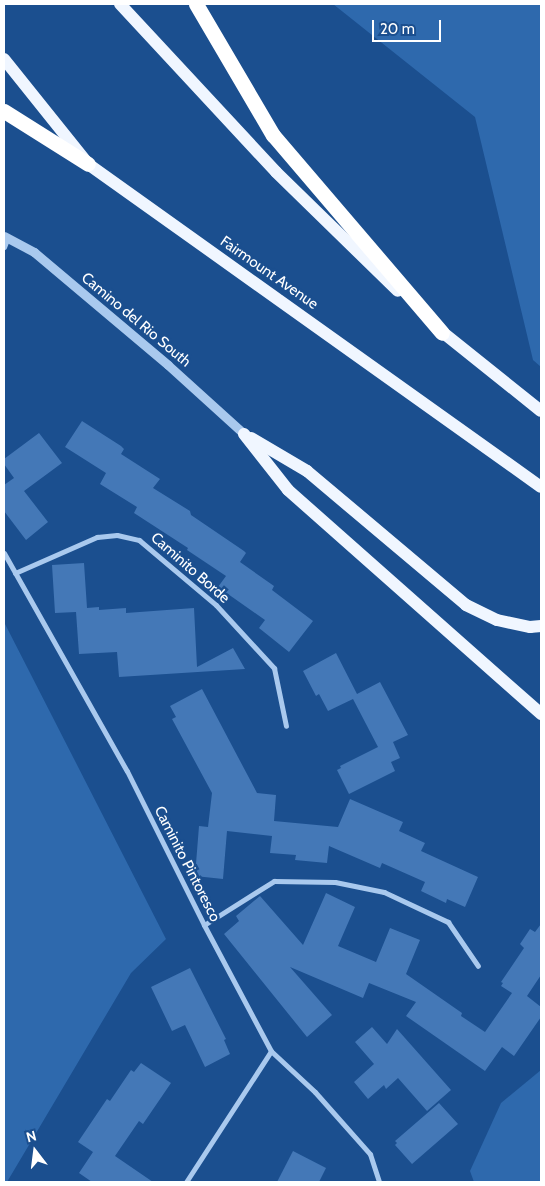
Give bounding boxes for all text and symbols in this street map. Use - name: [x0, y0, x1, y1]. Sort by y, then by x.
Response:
- scale bar: [375, 10, 444, 42]
- text: 20 m: [380, 20, 415, 38]
- street label: Fairmount Avenue: [216, 232, 322, 314]
- street label: Camino del Rio South: [78, 269, 194, 371]
- street label: Caminito Borde: [147, 529, 233, 607]
- street label: Caminito Pintoresco: [150, 803, 224, 925]
- north arrow: [10, 1126, 60, 1176]
- text: N: [24, 1127, 38, 1146]

